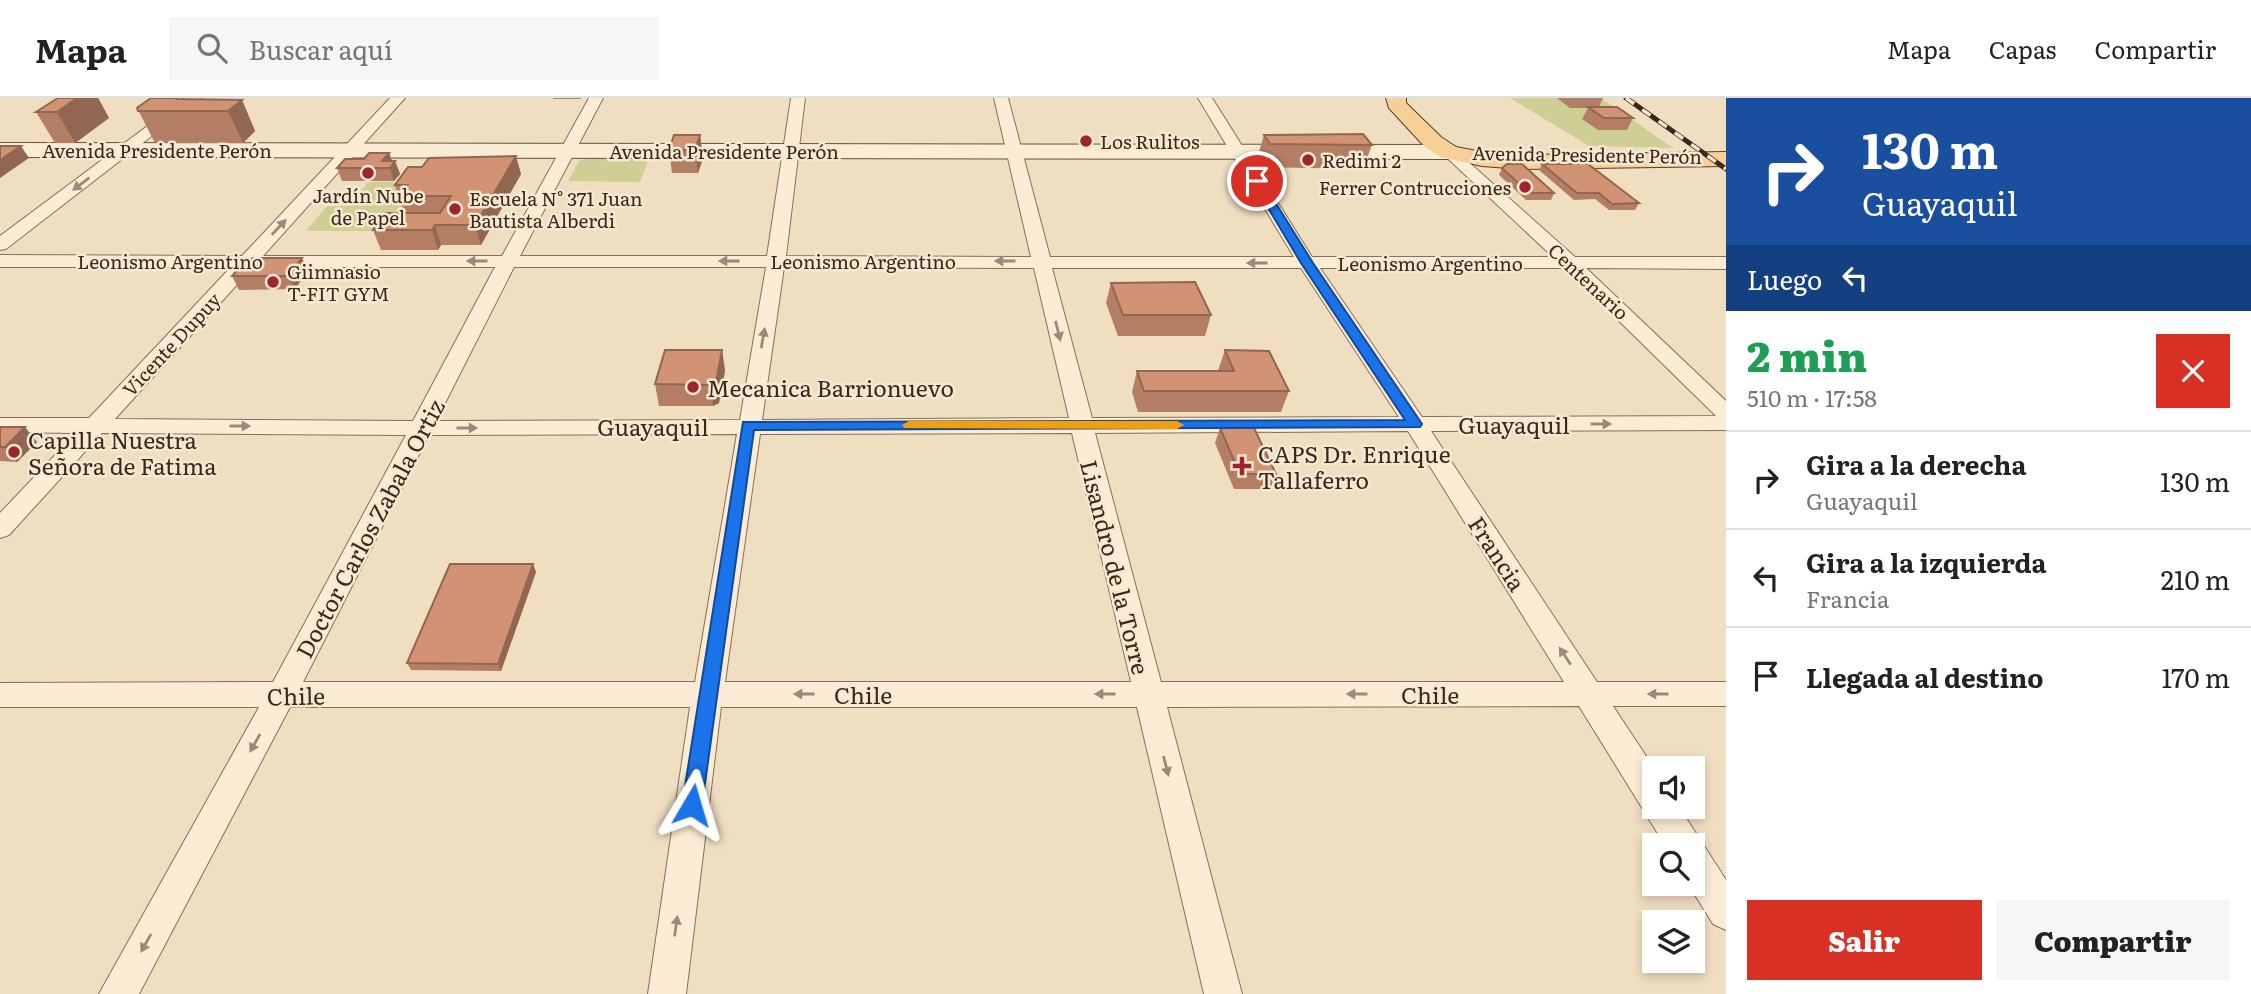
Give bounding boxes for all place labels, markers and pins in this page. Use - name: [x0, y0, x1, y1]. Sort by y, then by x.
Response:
- place label: Los Rulitos: [1100, 127, 1200, 155]
- marker: Los Rulitos: [1078, 133, 1094, 149]
- place label: Redimi 2: [1322, 146, 1401, 174]
- pin: [1227, 151, 1287, 211]
- marker: Redimi 2: [1300, 152, 1316, 168]
- marker: Jardín Nube de Papel: [360, 165, 376, 181]
- place label: Ferrer Contrucciones: [1319, 173, 1511, 201]
- marker: Ferrer Contrucciones: [1517, 179, 1533, 195]
- place label: Jardín Nube de Papel: [312, 181, 424, 231]
- place label: Escuela N° 371 Juan Bautista Alberdi: [469, 184, 643, 234]
- marker: Escuela N° 371 Juan Bautista Alberdi: [447, 201, 463, 217]
- place label: Giimnasio T-FIT GYM: [287, 257, 390, 307]
- marker: Giimnasio T-FIT GYM: [265, 274, 281, 290]
- place label: Mecanica Barrionuevo: [707, 370, 954, 404]
- marker: Mecanica Barrionuevo: [685, 379, 701, 395]
- place label: Capilla Nuestra Señora de Fatima: [28, 422, 217, 482]
- place label: CAPS Dr. Enrique Tallaferro: [1258, 436, 1451, 496]
- marker: Capilla Nuestra Señora de Fatima: [6, 444, 22, 460]
- marker: CAPS Dr. Enrique Tallaferro: [1232, 456, 1252, 476]

